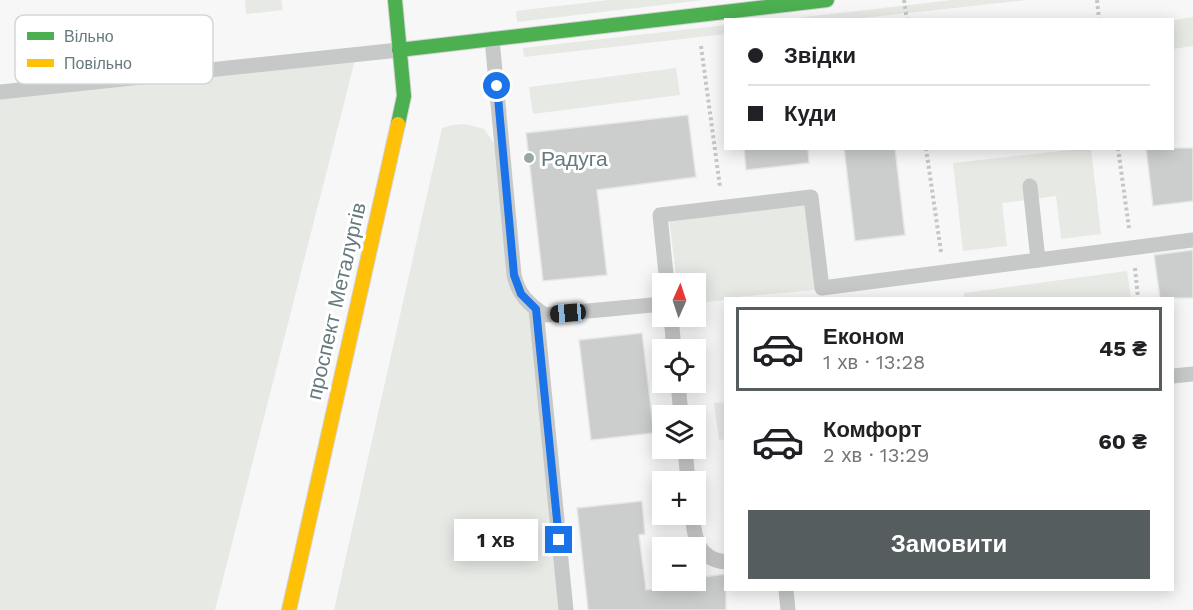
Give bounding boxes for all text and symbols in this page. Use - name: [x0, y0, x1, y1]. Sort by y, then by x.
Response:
- legend: [15, 15, 213, 84]
- text: Вільно: [64, 27, 114, 46]
- text: Звідки: [784, 43, 856, 68]
- text: Повільно: [64, 54, 132, 73]
- route start: [483, 72, 510, 99]
- text: Куди: [784, 101, 837, 126]
- place label: Радуга: [541, 146, 608, 171]
- marker: Радуга: [522, 151, 536, 165]
- street label: проспект Металургів: [301, 200, 371, 402]
- north arrow: [652, 273, 706, 327]
- map controls: [652, 273, 706, 591]
- car: [549, 302, 587, 324]
- icon: car: [751, 322, 805, 376]
- text: Економ: [823, 324, 905, 349]
- text: 45 ₴: [1099, 336, 1147, 361]
- button: locate: [652, 339, 706, 393]
- text: 1 хв · 13:28: [823, 350, 925, 374]
- button: layers: [652, 405, 706, 459]
- icon: car: [751, 415, 805, 469]
- text: Комфорт: [823, 417, 922, 442]
- text: 60 ₴: [1098, 429, 1147, 454]
- text: 2 хв · 13:29: [823, 443, 929, 467]
- button: +: [652, 471, 706, 525]
- button: Замовити: [748, 510, 1150, 579]
- callout: 1 хв: [454, 519, 538, 561]
- route end: [545, 526, 572, 553]
- text: 1 хв: [477, 528, 515, 552]
- button: −: [652, 537, 706, 591]

